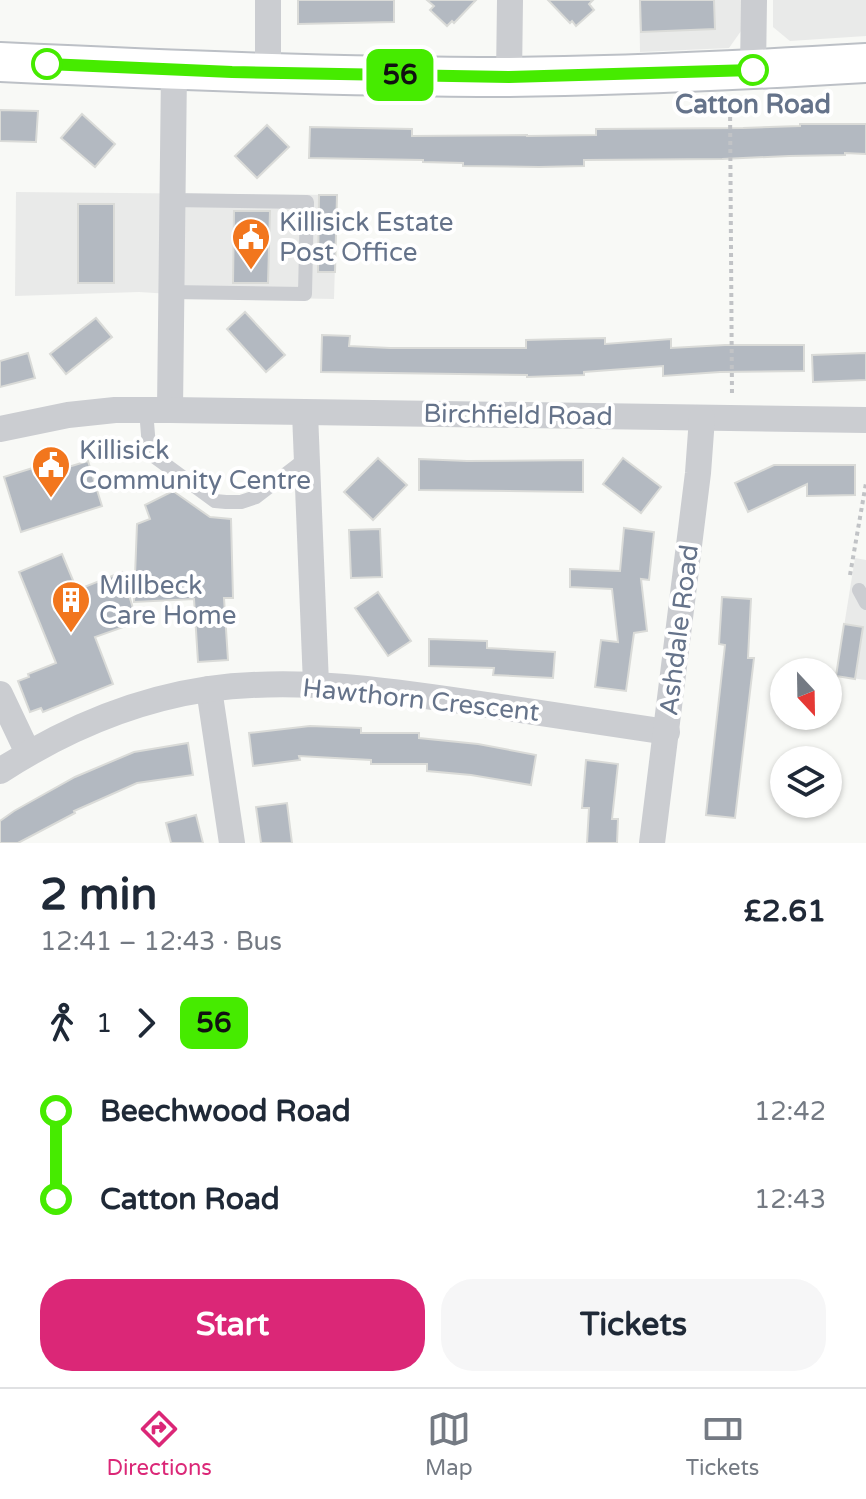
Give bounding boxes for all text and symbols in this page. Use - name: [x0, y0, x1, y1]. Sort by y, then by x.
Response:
- unlabelled marker: [32, 49, 62, 79]
- line badge: 56: [364, 49, 436, 101]
- marker: Catton Road: [738, 55, 768, 85]
- text: 56: [382, 58, 418, 92]
- place label: Catton Road: [675, 89, 831, 120]
- place label: Killisick Estate Post Office: [279, 207, 454, 268]
- public building icon: Killisick Estate Post Office: [230, 216, 272, 271]
- street label: Birchfield Road: [423, 398, 613, 432]
- place label: Killisick Community Centre: [79, 435, 311, 496]
- public building icon: Killisick Community Centre: [30, 444, 72, 499]
- street label: Ashdale Road: [653, 543, 705, 717]
- place label: Millbeck Care Home: [99, 570, 236, 631]
- building icon: Millbeck Care Home: [50, 579, 92, 634]
- north arrow: [770, 658, 842, 730]
- map controls: [770, 658, 842, 818]
- street label: Hawthorn Crescent: [301, 672, 541, 728]
- button: layers: [770, 746, 842, 818]
- text: 2 min: [40, 869, 157, 922]
- text: £2.61: [744, 893, 826, 930]
- text: 12:41 – 12:43 · Bus: [40, 926, 282, 957]
- icon: walk: [40, 1001, 84, 1045]
- icon: forward: [124, 1001, 168, 1045]
- text: 56: [196, 1006, 232, 1040]
- text: 1: [96, 1008, 112, 1039]
- text: Beechwood Road: [100, 1093, 351, 1130]
- text: 12:42: [754, 1096, 826, 1127]
- text: Catton Road: [100, 1181, 280, 1218]
- text: 12:43: [754, 1184, 826, 1215]
- button: Start: [40, 1279, 425, 1371]
- button: Tickets: [441, 1279, 826, 1371]
- tab: Directions: [107, 1407, 212, 1481]
- tab: Map: [425, 1407, 473, 1481]
- tab: Tickets: [686, 1407, 759, 1481]

